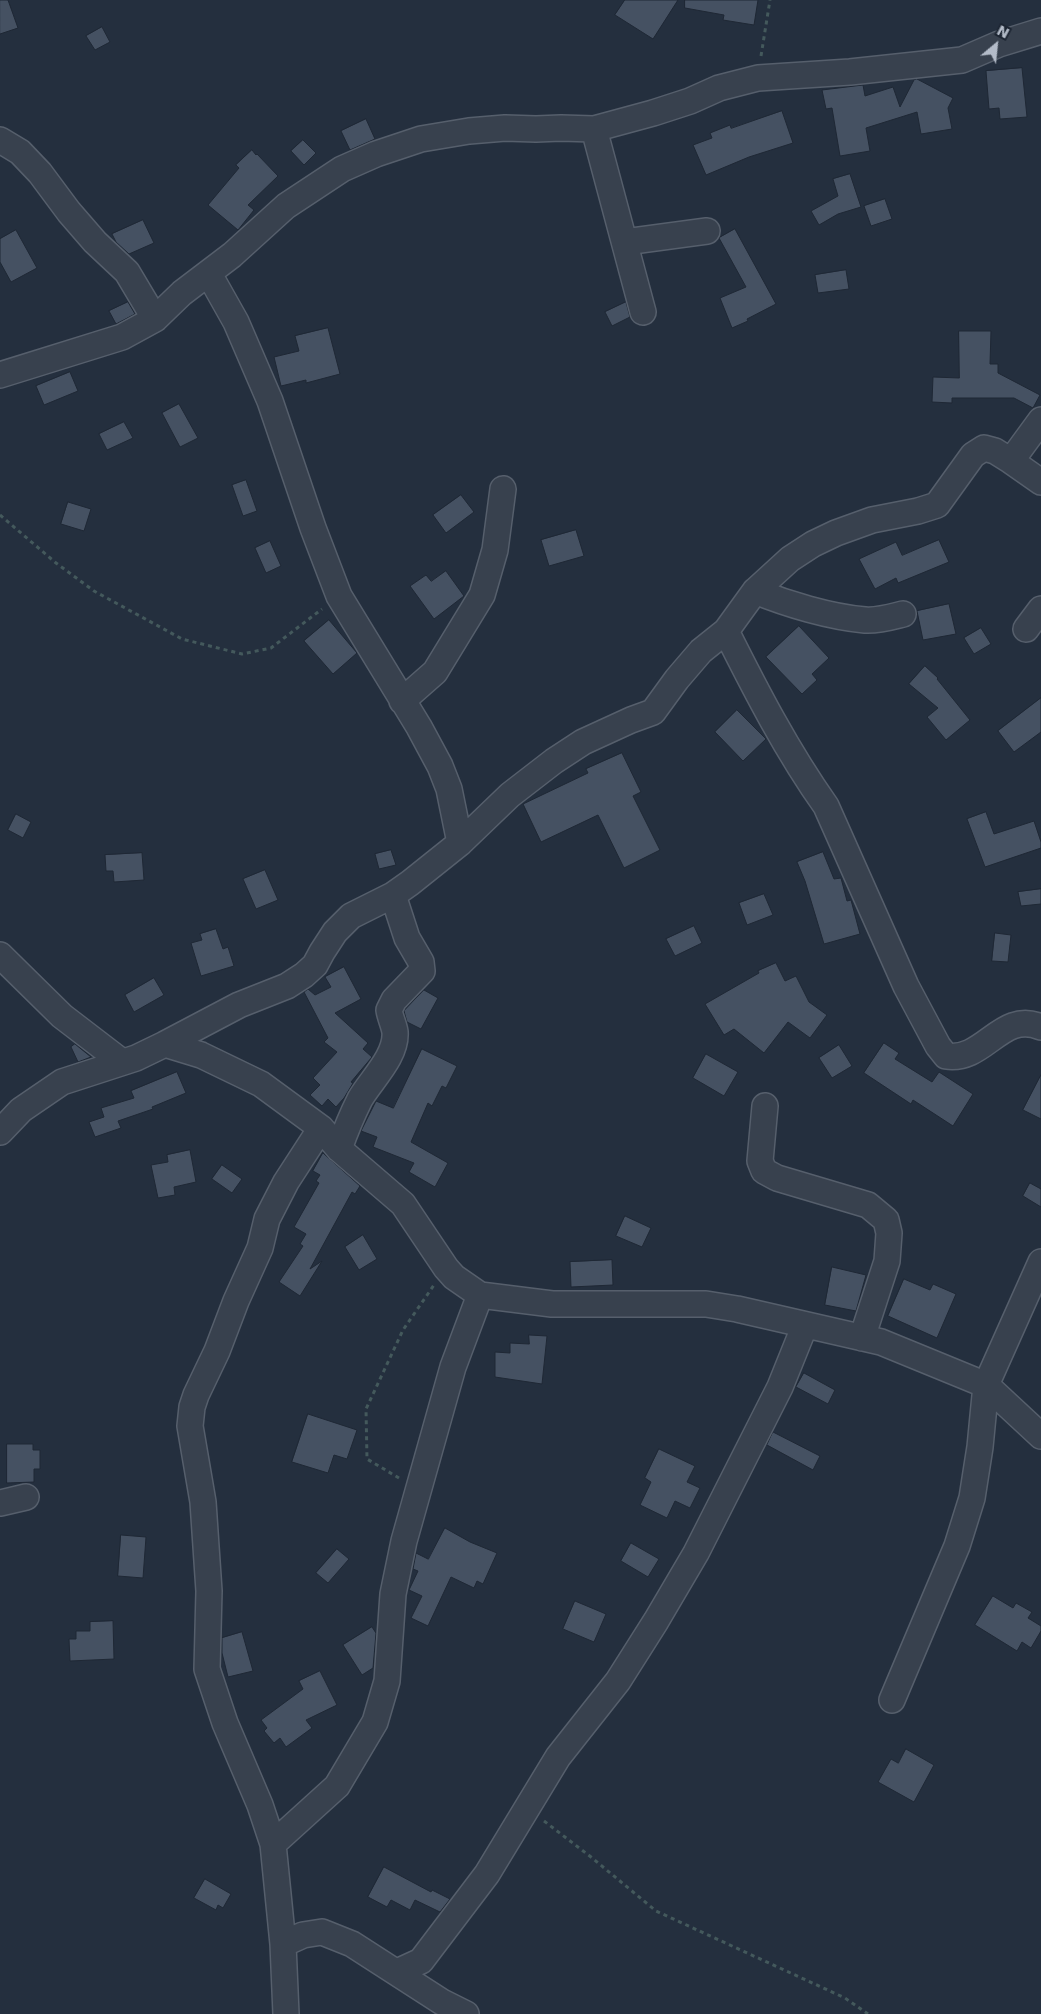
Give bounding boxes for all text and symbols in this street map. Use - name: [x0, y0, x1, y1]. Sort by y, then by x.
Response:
- north arrow: [971, 20, 1021, 70]
- text: N: [994, 22, 1012, 42]

